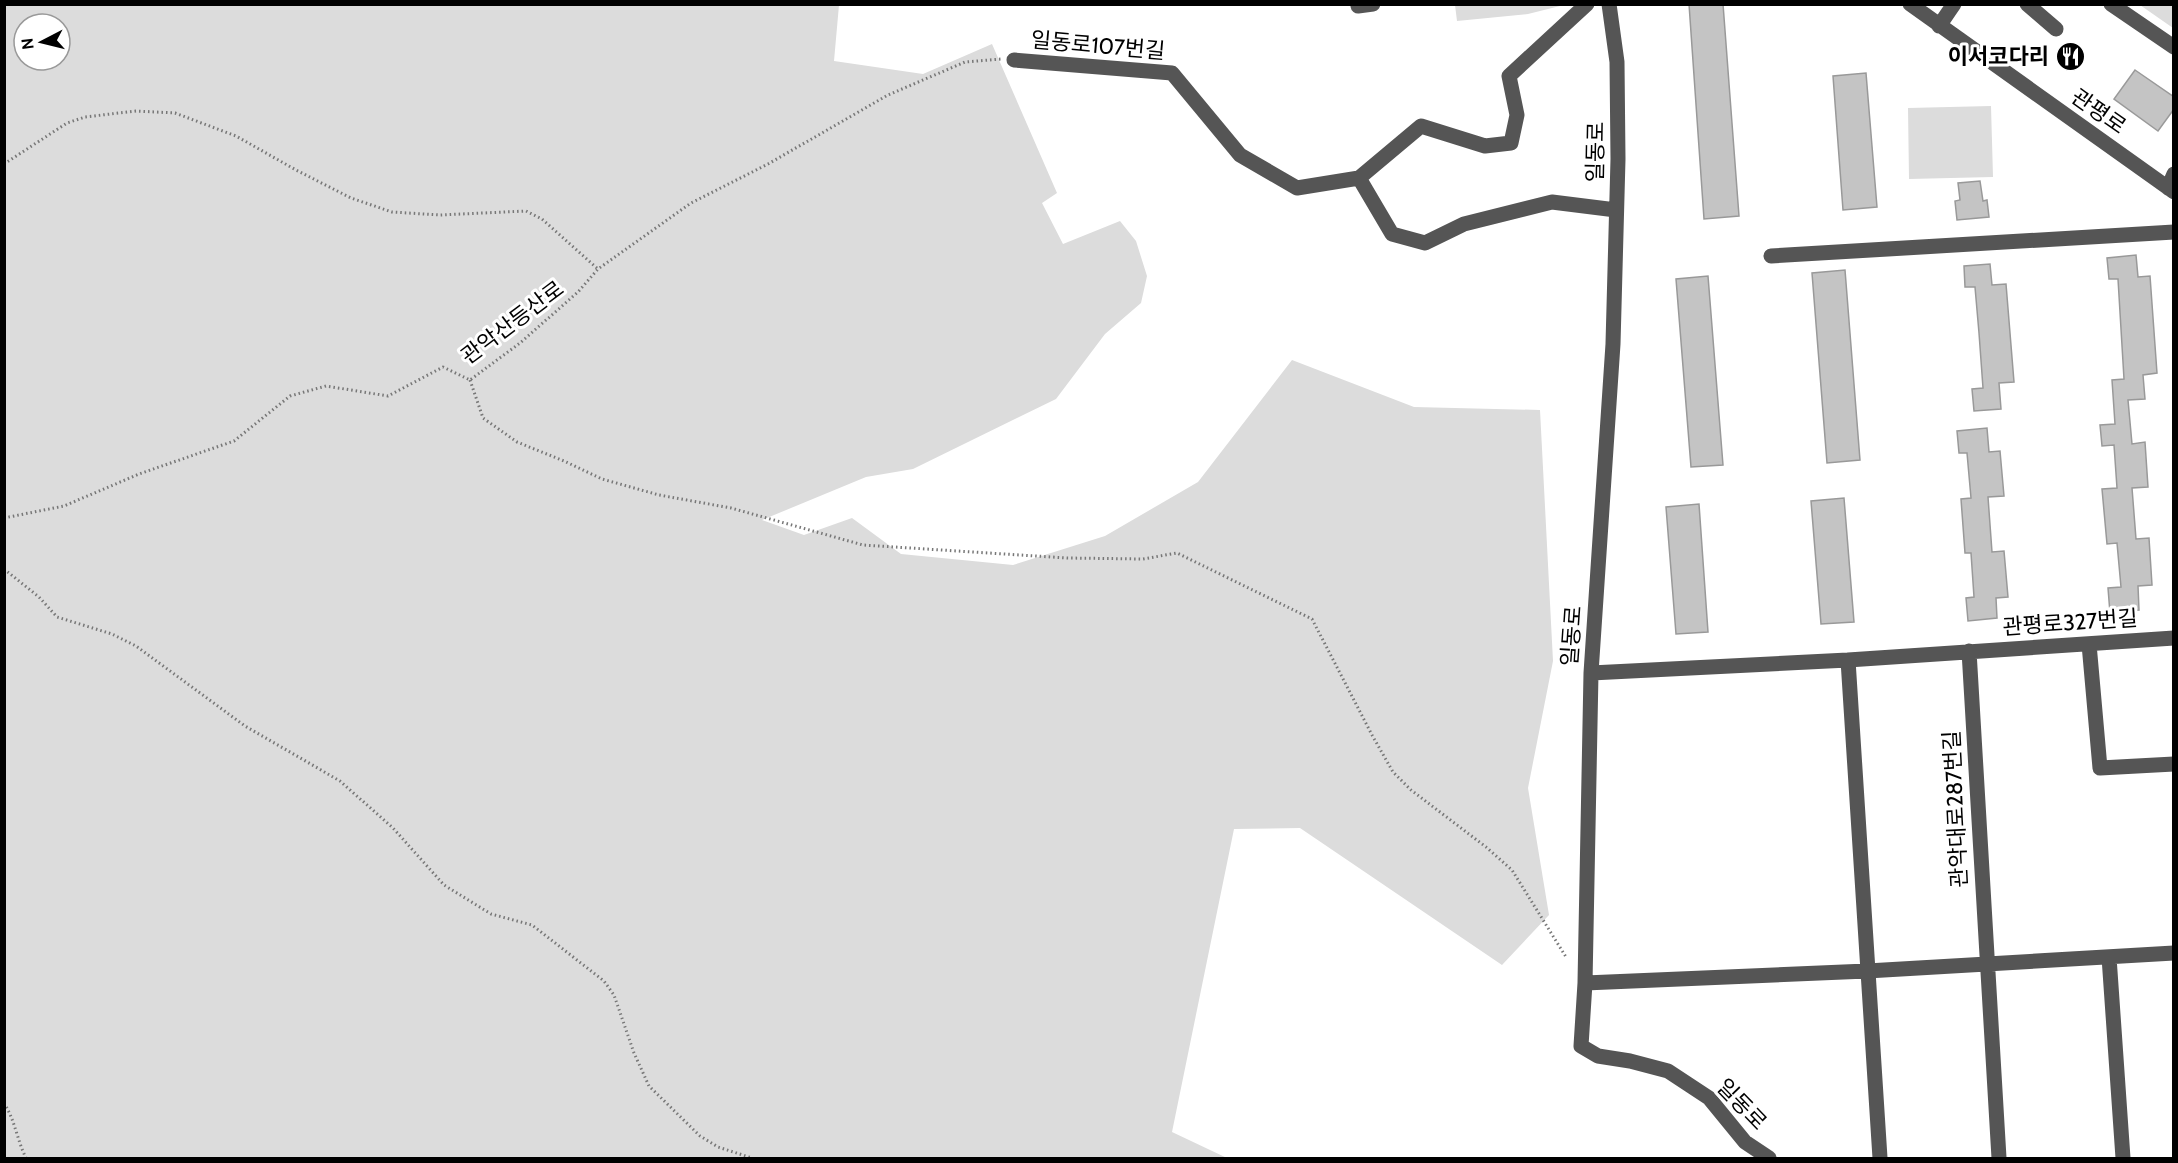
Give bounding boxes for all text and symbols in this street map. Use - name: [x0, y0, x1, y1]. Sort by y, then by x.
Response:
- north arrow: [12, 12, 72, 72]
- street label: 일동로107번길: [1030, 26, 1166, 65]
- text: N: [17, 37, 38, 51]
- restaurant icon: 이서코다리: [2054, 40, 2086, 72]
- place label: 이서코다리: [1948, 43, 2049, 70]
- street label: 관평로: [2066, 83, 2131, 140]
- street label: 일동로: [1581, 121, 1610, 183]
- street label: 관악산등산로: [456, 275, 569, 370]
- street label: 관평로327번길: [2001, 604, 2139, 641]
- street label: 일동로: [1556, 605, 1587, 667]
- street label: 관악대로287번길: [1938, 730, 1973, 888]
- street label: 일동로: [1711, 1073, 1772, 1136]

